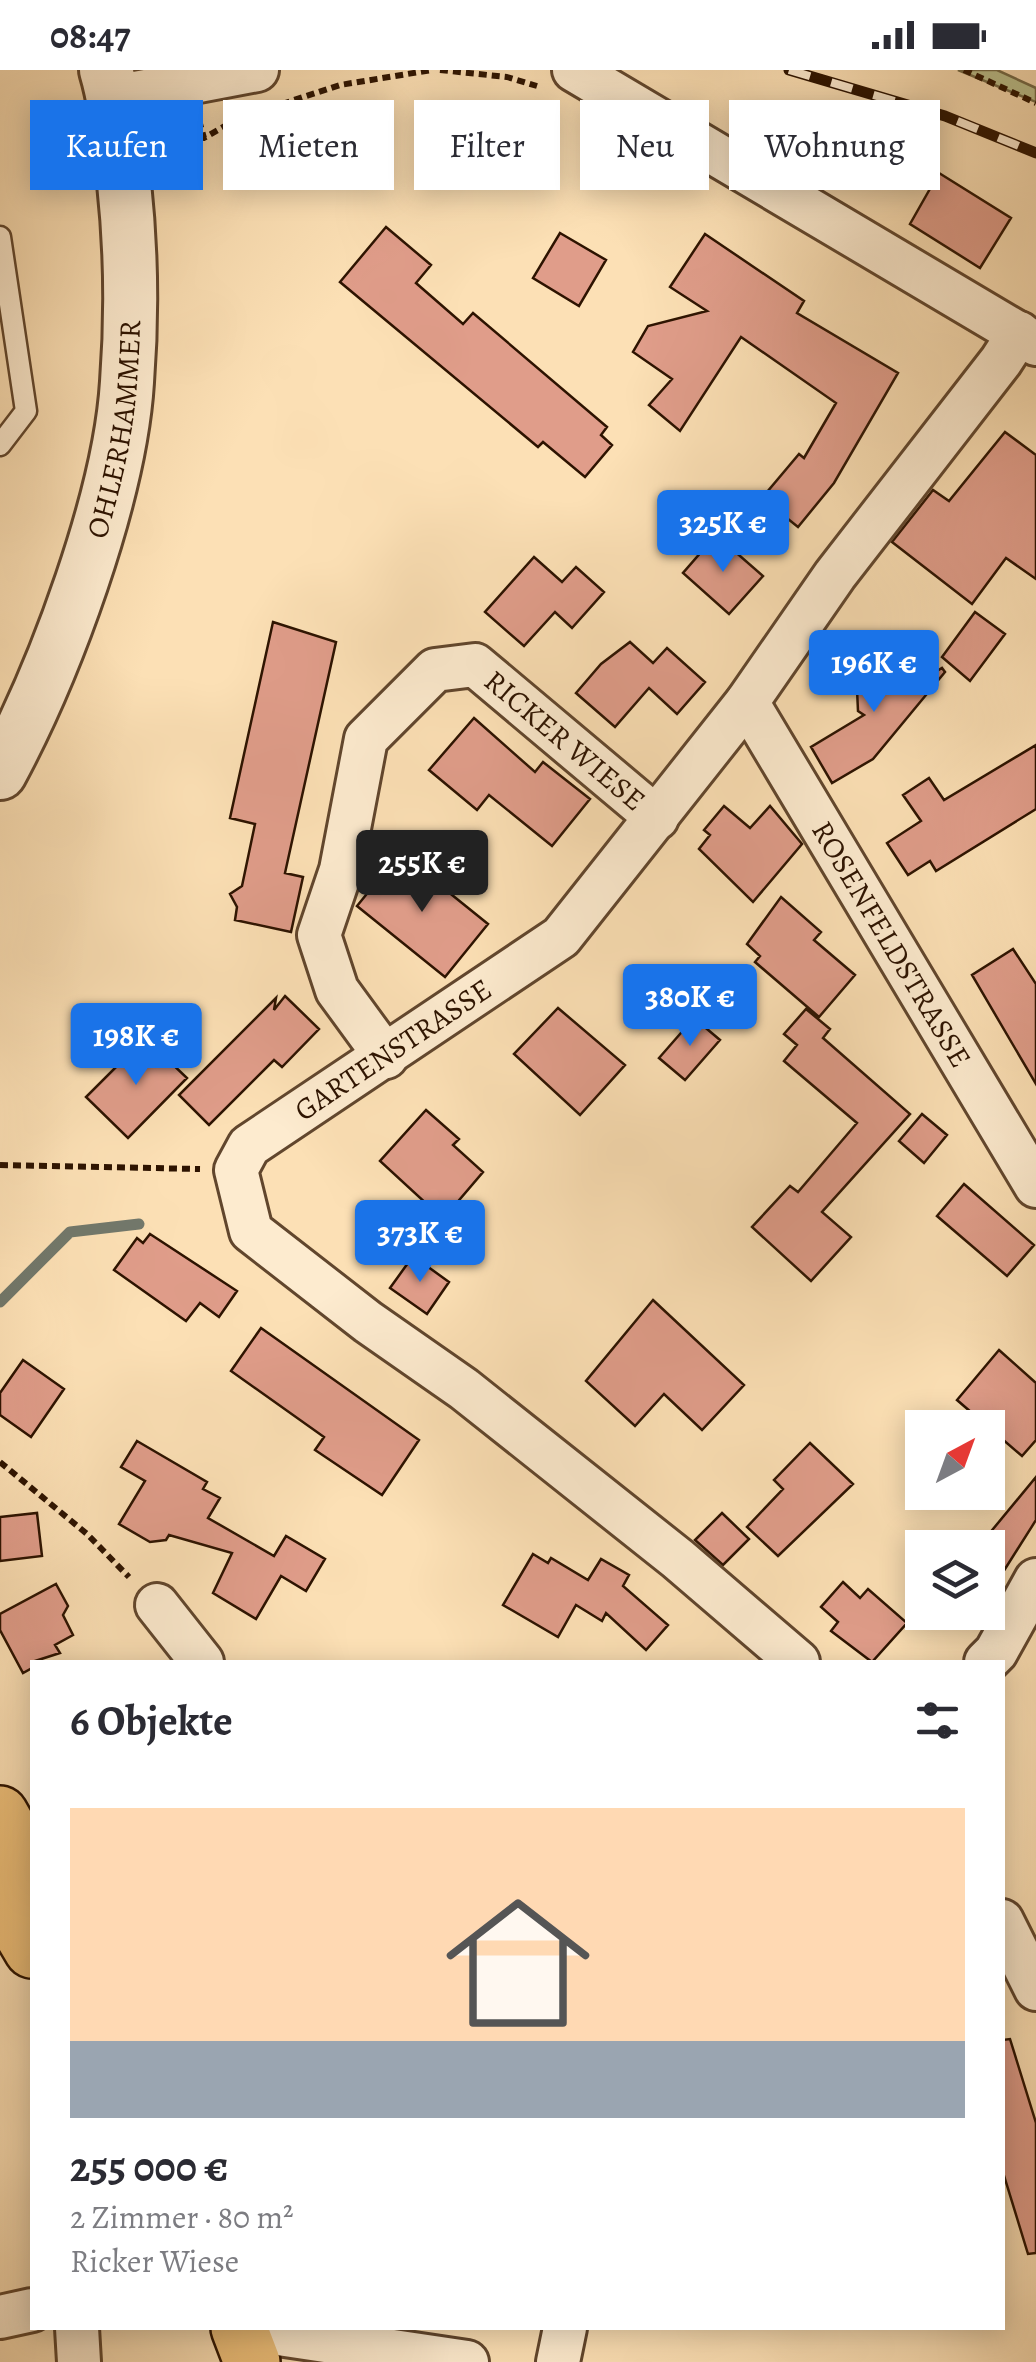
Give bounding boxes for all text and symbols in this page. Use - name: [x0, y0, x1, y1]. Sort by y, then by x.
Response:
- text: 08:47: [50, 9, 130, 61]
- chip: Kaufen: [30, 100, 203, 190]
- chip: Mieten: [223, 100, 394, 190]
- chip: Filter: [414, 100, 560, 190]
- chip: Neu: [580, 100, 709, 190]
- chip: Wohnung: [729, 100, 940, 190]
- street label: OHLERHAMMER: [77, 319, 150, 543]
- pin: 325K €: [642, 490, 804, 575]
- text: 325K €: [679, 500, 767, 544]
- pin: 196K €: [793, 630, 955, 715]
- text: 196K €: [831, 640, 917, 684]
- street label: RICKER WIESE: [476, 661, 654, 820]
- street label: ROSENFELDSTRASSE: [802, 813, 981, 1075]
- pin: 255K €: [341, 830, 503, 915]
- text: 255K €: [378, 840, 466, 884]
- pin: 380K €: [609, 964, 771, 1049]
- street label: GARTENSTRASSE: [286, 969, 499, 1130]
- text: 380K €: [645, 974, 735, 1018]
- pin: 198K €: [55, 1003, 217, 1088]
- text: 198K €: [93, 1013, 179, 1057]
- pin: 373K €: [339, 1200, 501, 1285]
- text: 373K €: [377, 1210, 463, 1254]
- north arrow: [905, 1410, 1005, 1510]
- map controls: [905, 1410, 1005, 1630]
- button: layers: [905, 1530, 1005, 1630]
- text: 6 Objekte: [70, 1692, 233, 1749]
- icon: filters: [910, 1693, 965, 1748]
- icon: home: [428, 1873, 608, 2053]
- text: 255 000 €: [70, 2138, 228, 2195]
- text: 2 Zimmer · 80 m²: [70, 2195, 294, 2239]
- text: Ricker Wiese: [70, 2239, 239, 2283]

